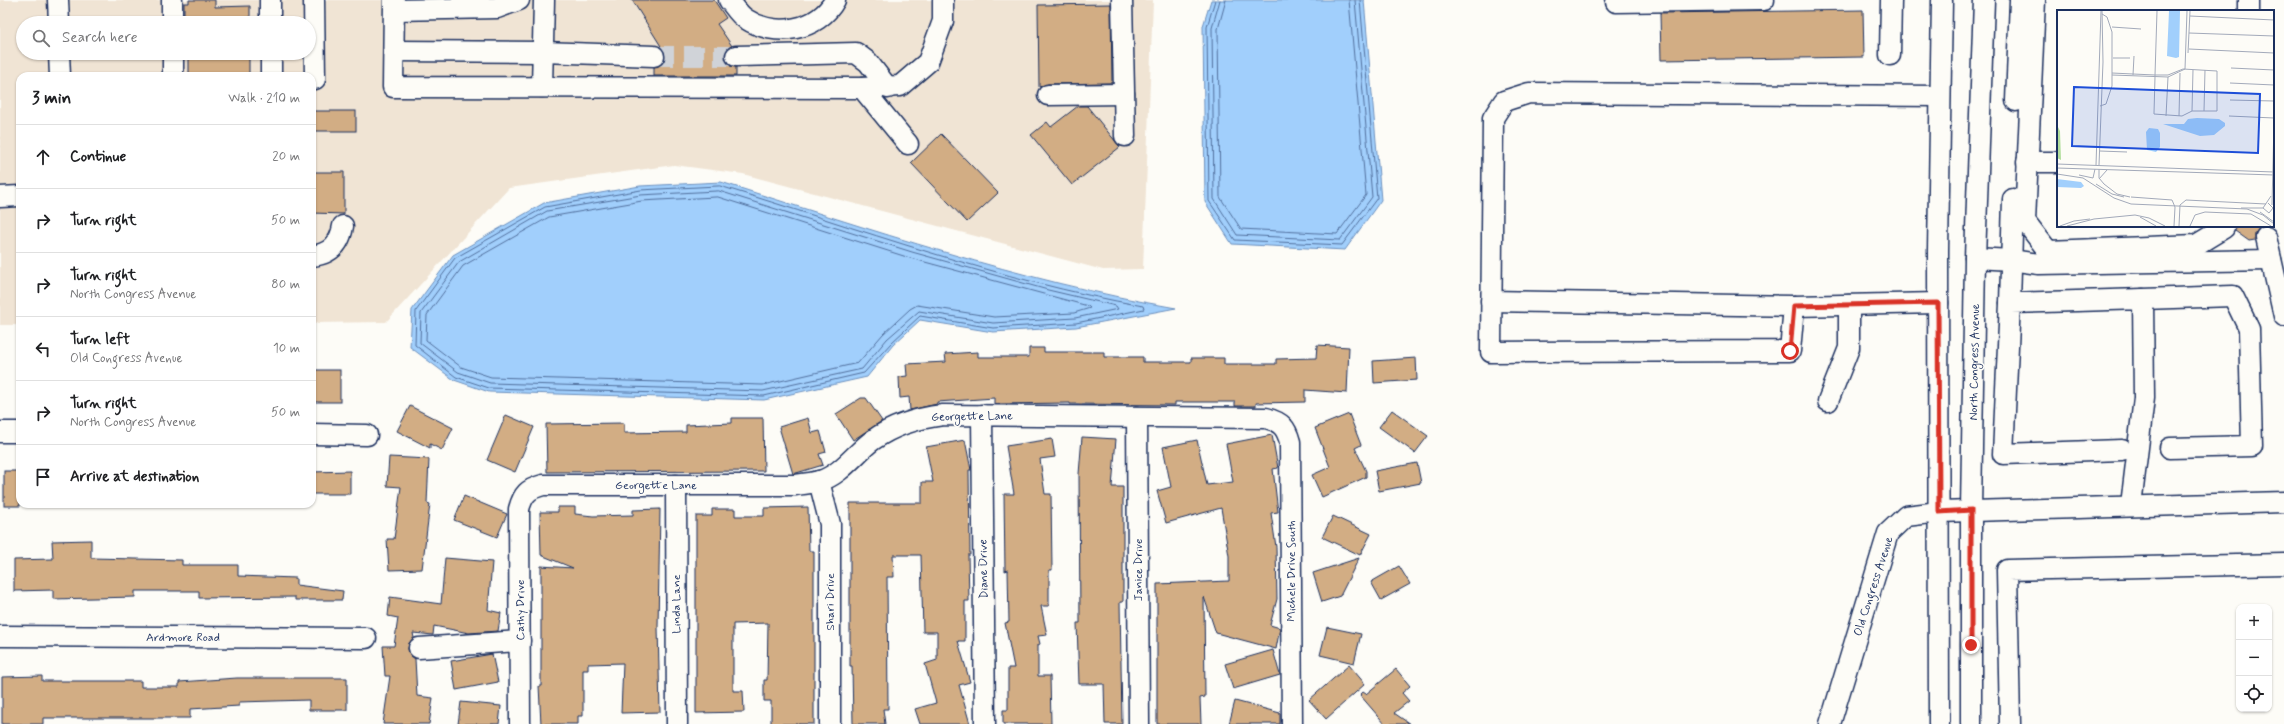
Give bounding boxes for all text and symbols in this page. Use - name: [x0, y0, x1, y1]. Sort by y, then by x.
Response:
- inset map: [2057, 10, 2274, 227]
- search box: [16, 16, 316, 60]
- icon: search: [30, 27, 52, 49]
- text: Search here: [62, 28, 138, 48]
- text: 3 min: [32, 87, 71, 109]
- text: Walk · 210 m: [228, 90, 300, 107]
- icon: ahead: [32, 146, 54, 168]
- text: Continue: [70, 147, 126, 167]
- text: 20 m: [272, 148, 300, 165]
- icon: right: [32, 210, 54, 232]
- text: Turn right: [70, 211, 137, 231]
- text: 50 m: [271, 212, 300, 229]
- text: Turn right: [70, 266, 137, 286]
- icon: right: [32, 274, 54, 296]
- text: 80 m: [271, 276, 300, 293]
- text: North Congress Avenue: [70, 286, 196, 303]
- street label: North Congress Avenue: [1966, 303, 1984, 421]
- text: Turn left: [70, 330, 130, 350]
- icon: left: [32, 338, 54, 360]
- text: 10 m: [273, 340, 300, 357]
- route start: [1781, 342, 1799, 360]
- text: Old Congress Avenue: [70, 350, 183, 367]
- text: Turn right: [70, 394, 137, 414]
- icon: right: [32, 402, 54, 424]
- text: 50 m: [271, 404, 300, 421]
- street label: Georgette Lane: [931, 408, 1013, 426]
- text: North Congress Avenue: [70, 414, 196, 431]
- icon: arrive: [32, 466, 54, 488]
- text: Arrive at destination: [70, 467, 199, 487]
- street label: Georgette Lane: [615, 478, 697, 494]
- street label: Michele Drive South: [1284, 520, 1300, 622]
- street label: Old Congress Avenue: [1850, 534, 1899, 638]
- street label: Diane Drive: [975, 539, 993, 599]
- street label: Janice Drive: [1131, 539, 1147, 601]
- street label: Shari Drive: [823, 573, 839, 631]
- street label: Linda Lane: [669, 574, 685, 634]
- street label: Cathy Drive: [513, 580, 529, 640]
- map controls: [2236, 604, 2272, 712]
- button: +: [2236, 604, 2272, 640]
- street label: Ardmore Road: [146, 630, 220, 646]
- route end: [1962, 636, 1980, 654]
- button: −: [2236, 640, 2272, 676]
- button: locate: [2236, 676, 2272, 712]

